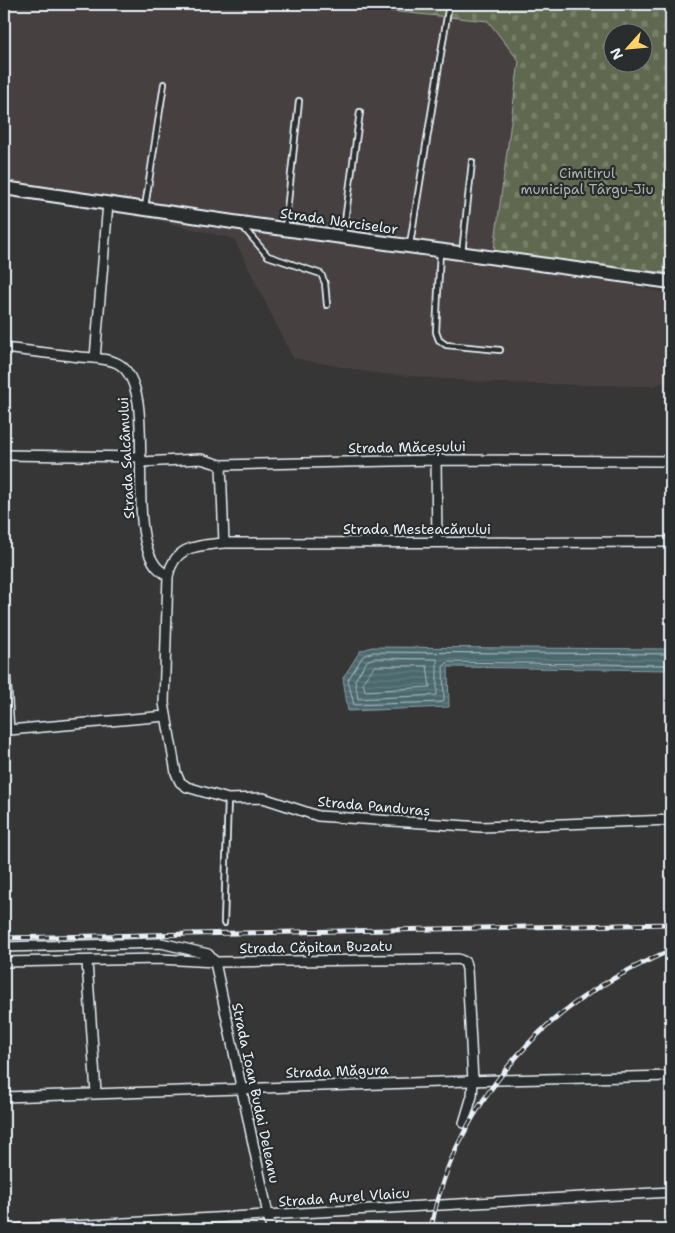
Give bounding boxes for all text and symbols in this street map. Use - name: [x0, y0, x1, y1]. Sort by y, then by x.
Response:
- north arrow: [602, 22, 652, 72]
- text: N: [606, 45, 627, 63]
- park label: Cimitirul municipal Târgu-Jiu: [520, 164, 654, 198]
- street label: Strada Narciselor: [279, 204, 399, 238]
- street label: Strada Salcâmului: [114, 396, 138, 520]
- street label: Strada Măceșului: [348, 437, 466, 458]
- street label: Strada Mesteacănului: [343, 520, 491, 538]
- street label: Strada Panduraș: [317, 792, 431, 821]
- street label: Strada Căpitan Buzatu: [239, 937, 393, 957]
- street label: Strada Ioan Budai Deleanu: [228, 1001, 284, 1185]
- street label: Strada Măgura: [285, 1060, 389, 1082]
- street label: Strada Aurel Vlaicu: [278, 1183, 410, 1211]

